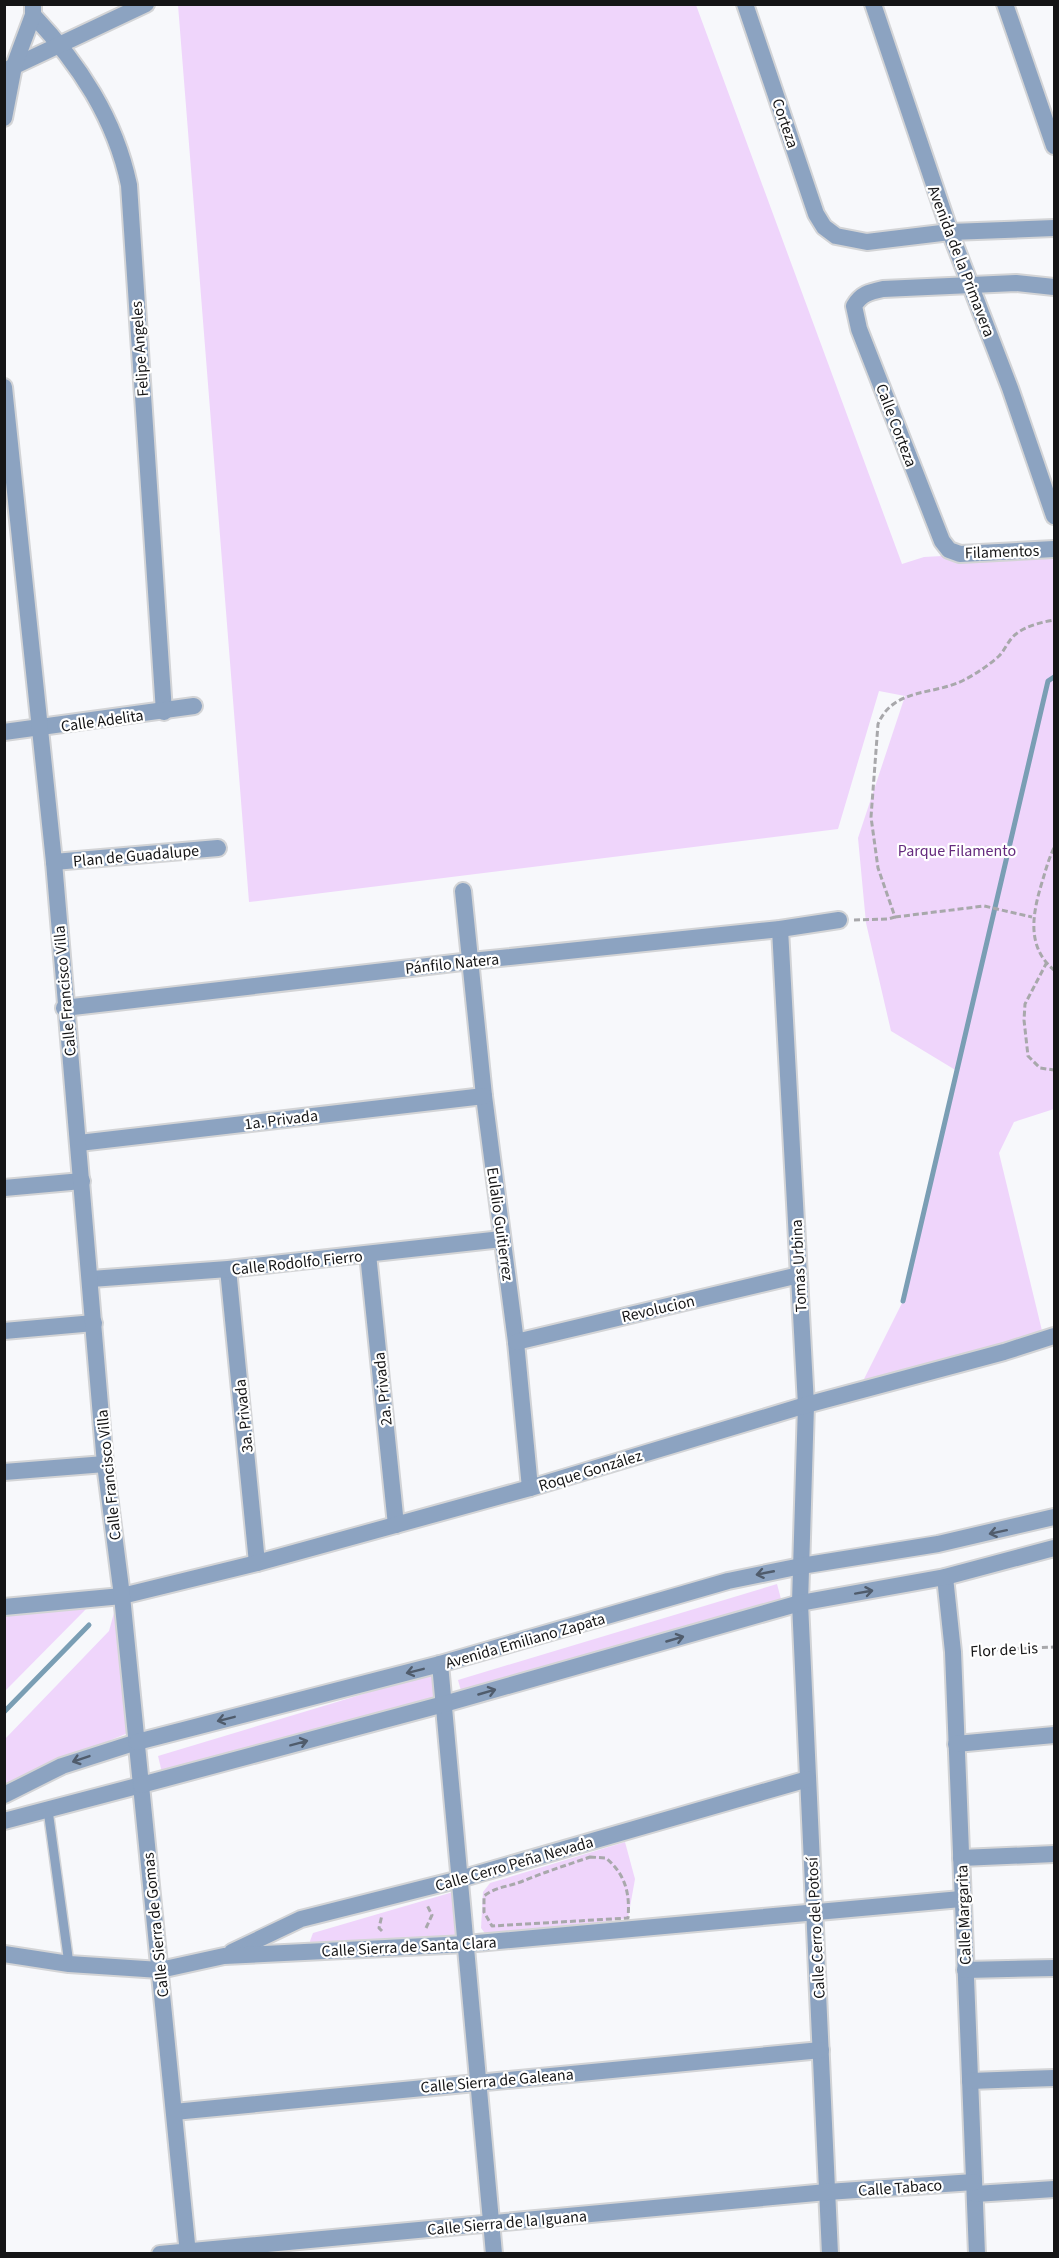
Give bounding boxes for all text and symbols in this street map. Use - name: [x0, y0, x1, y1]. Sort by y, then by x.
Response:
- street label: Corteza: [766, 96, 804, 151]
- street label: Avenida de la Primavera: [922, 182, 1000, 340]
- street label: Felipe Angeles: [126, 300, 154, 397]
- street label: Calle Corteza: [870, 381, 922, 470]
- street label: Filamentos: [964, 540, 1040, 564]
- street label: Calle Adelita: [59, 704, 145, 738]
- street label: Plan de Guadalupe: [72, 840, 200, 872]
- park label: Parque Filamento: [898, 840, 1016, 862]
- street label: Calle Francisco Villa: [48, 925, 82, 1057]
- street label: Pánfilo Natera: [404, 948, 500, 980]
- street label: 1a. Privada: [243, 1105, 319, 1135]
- street label: Eulalio Guitierrez: [481, 1166, 519, 1283]
- street label: Tomas Urbina: [786, 1219, 812, 1313]
- street label: Calle Rodolfo Fierro: [231, 1245, 364, 1281]
- street label: Revolucion: [619, 1290, 697, 1328]
- street label: 2a. Privada: [368, 1351, 398, 1427]
- street label: 3a. Privada: [229, 1378, 259, 1454]
- street label: Calle Francisco Villa: [91, 1408, 127, 1541]
- street label: Roque González: [536, 1445, 645, 1497]
- one-way arrow: [989, 1527, 1008, 1538]
- one-way arrow: [755, 1568, 775, 1579]
- one-way arrow: [854, 1586, 873, 1597]
- street label: Avenida Emiliano Zapata: [443, 1608, 608, 1674]
- one-way arrow: [665, 1633, 684, 1644]
- street label: Flor de Lis: [970, 1637, 1039, 1663]
- one-way arrow: [406, 1665, 425, 1677]
- one-way arrow: [478, 1686, 497, 1697]
- one-way arrow: [217, 1713, 236, 1725]
- one-way arrow: [289, 1737, 308, 1748]
- one-way arrow: [72, 1755, 91, 1766]
- street label: Calle Cerro Peña Nevada: [433, 1831, 596, 1897]
- street label: Calle Sierra de Gomas: [137, 1851, 175, 1998]
- street label: Calle Cerro del Potosí: [801, 1855, 831, 1999]
- street label: Calle Margarita: [951, 1865, 977, 1965]
- street label: Calle Sierra de Santa Clara: [321, 1931, 497, 1963]
- street label: Calle Sierra de Galeana: [420, 2063, 575, 2099]
- street label: Calle Tabaco: [857, 2174, 943, 2202]
- street label: Calle Sierra de la Iguana: [426, 2205, 588, 2241]

